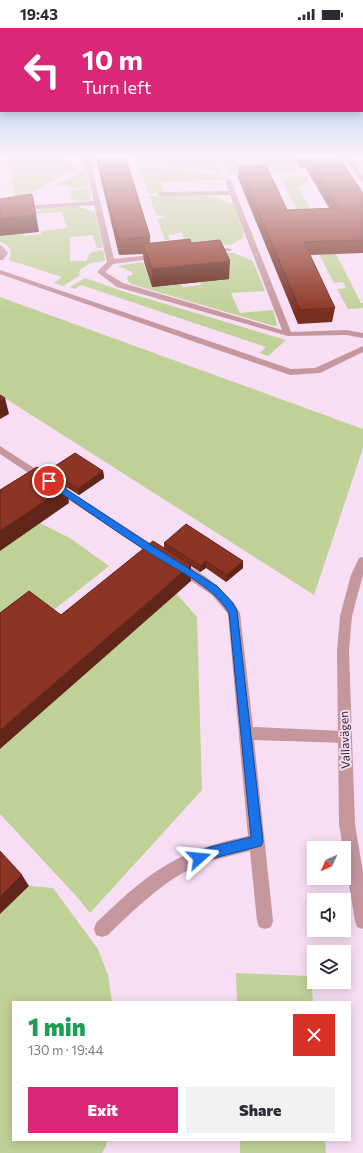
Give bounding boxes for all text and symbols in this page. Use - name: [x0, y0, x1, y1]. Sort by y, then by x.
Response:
- text: 19:43: [20, 5, 58, 23]
- text: 10 m: [82, 42, 143, 76]
- icon: left: [16, 44, 68, 96]
- text: Turn left: [82, 76, 151, 98]
- pin: [32, 464, 66, 498]
- icon: arrive: [38, 470, 60, 492]
- street label: Vallavägen: [336, 711, 352, 769]
- position arrow: [178, 837, 220, 879]
- north arrow: [307, 841, 351, 885]
- map controls: [307, 841, 351, 989]
- button: sound: [307, 893, 351, 937]
- button: layers: [307, 945, 351, 989]
- text: 1 min: [28, 1012, 86, 1041]
- button: close: [293, 1014, 335, 1056]
- text: 130 m · 19:44: [28, 1042, 103, 1058]
- button: Exit: [28, 1087, 178, 1133]
- button: Share: [186, 1087, 335, 1133]

